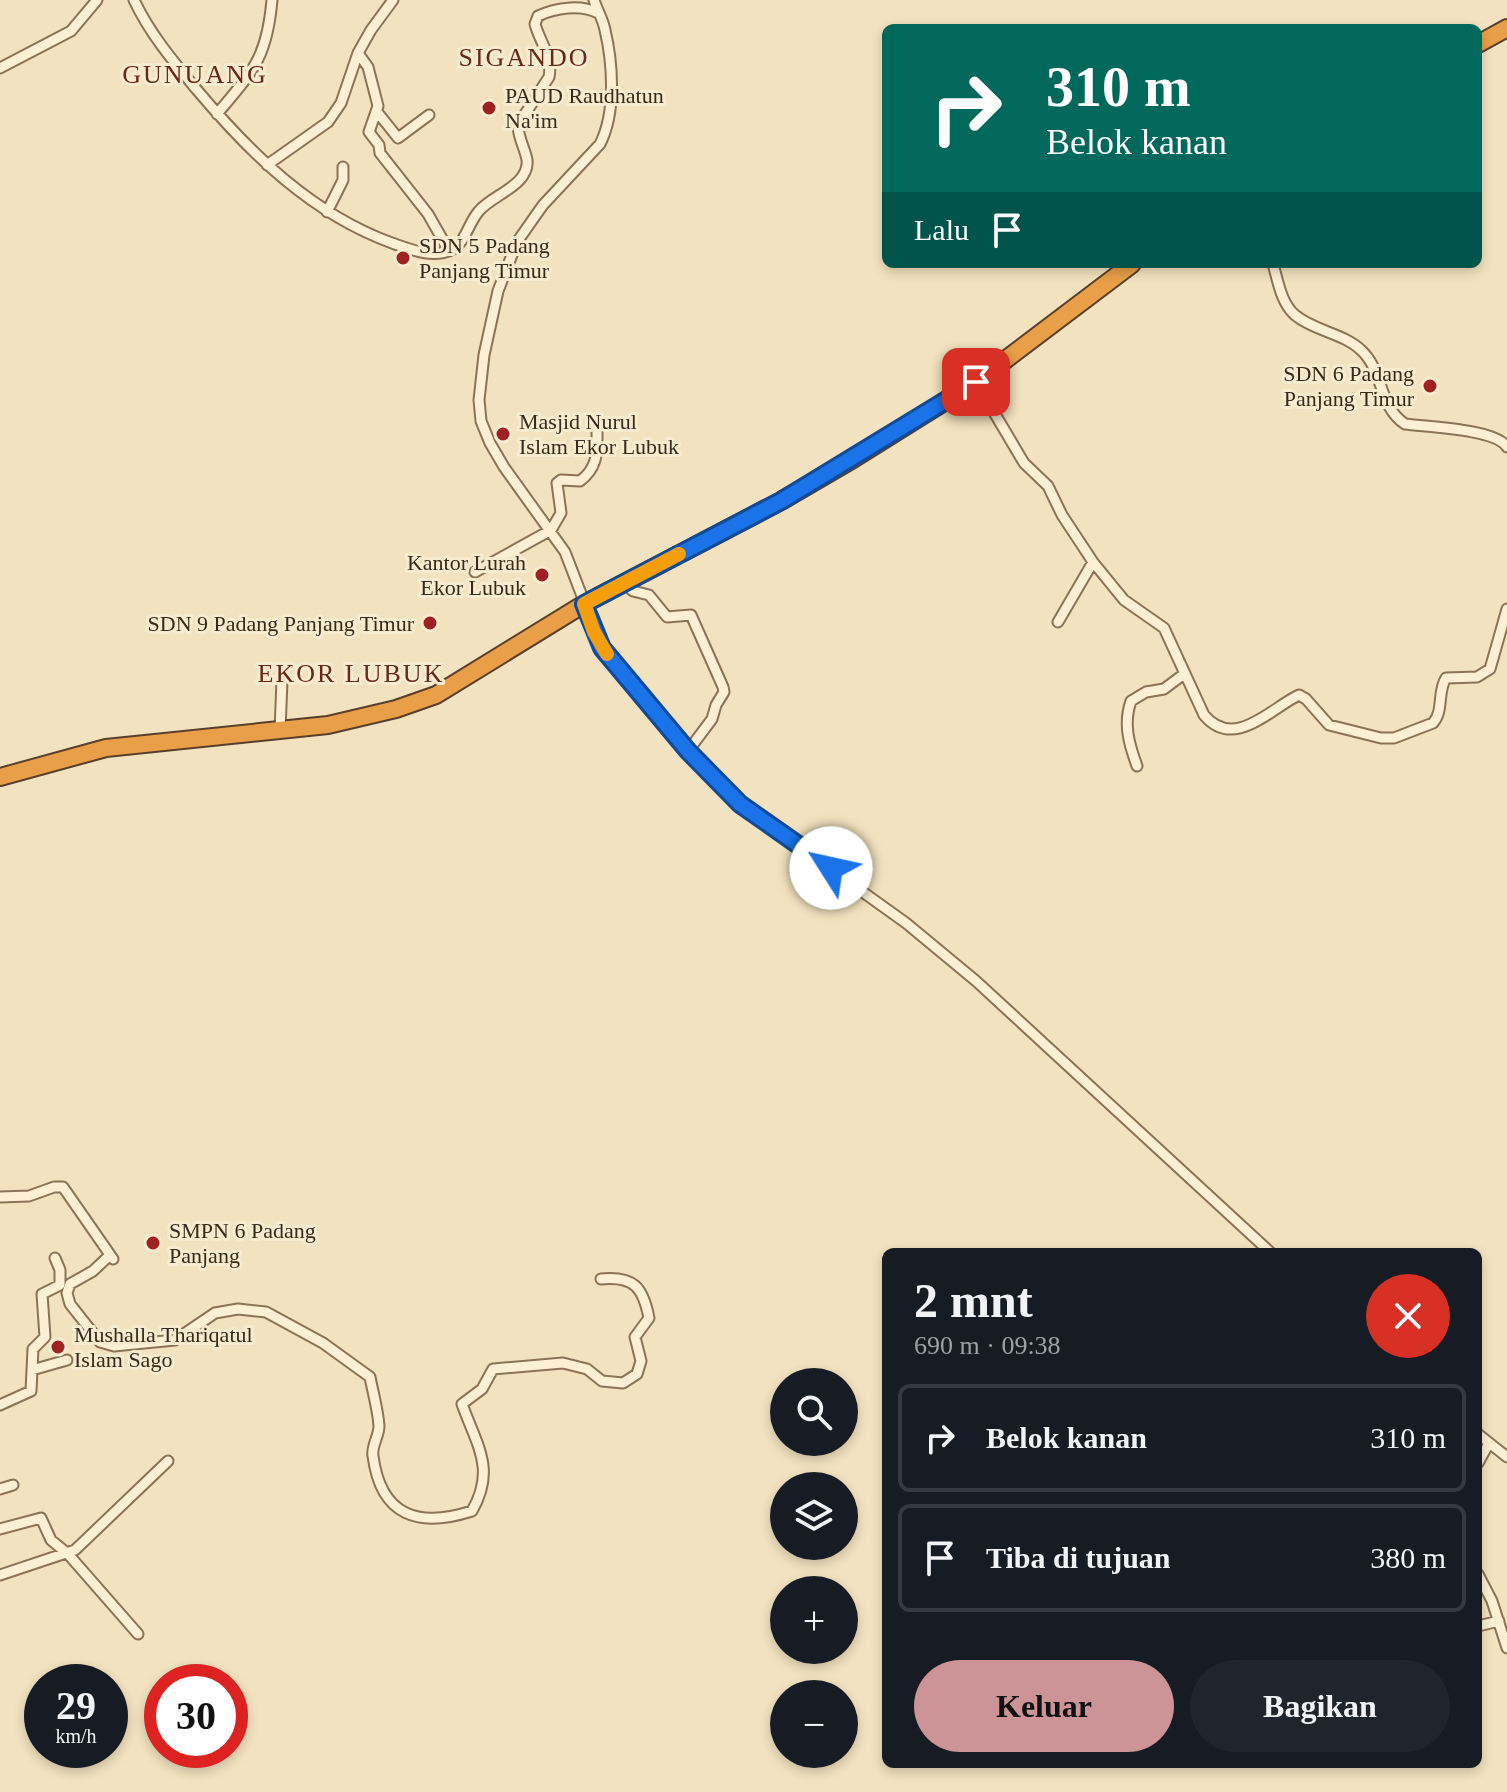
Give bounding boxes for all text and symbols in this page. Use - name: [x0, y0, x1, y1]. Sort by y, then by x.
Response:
- district label: SIGANDO: [459, 43, 590, 72]
- icon: right: [914, 56, 1018, 160]
- text: 310 m: [1046, 56, 1191, 118]
- district label: GUNUANG: [122, 60, 268, 89]
- place label: PAUD Raudhatun Na'im: [505, 83, 664, 133]
- marker: PAUD Raudhatun Na'im: [480, 99, 498, 117]
- text: Belok kanan: [1046, 122, 1227, 162]
- icon: arrive: [985, 208, 1029, 252]
- text: Lalu: [914, 213, 969, 246]
- place label: SDN 5 Padang Panjang Timur: [419, 233, 550, 283]
- marker: SDN 5 Padang Panjang Timur: [394, 249, 412, 267]
- pin: [942, 348, 1010, 416]
- icon: arrive: [954, 360, 998, 404]
- place label: SDN 6 Padang Panjang Timur: [1283, 361, 1415, 411]
- marker: SDN 6 Padang Panjang Timur: [1421, 377, 1439, 395]
- place label: Masjid Nurul Islam Ekor Lubuk: [519, 409, 679, 459]
- marker: Masjid Nurul Islam Ekor Lubuk: [494, 425, 512, 443]
- place label: Kantor Lurah Ekor Lubuk: [407, 550, 526, 600]
- marker: Kantor Lurah Ekor Lubuk: [533, 566, 551, 584]
- place label: SDN 9 Padang Panjang Timur: [148, 611, 415, 636]
- marker: SDN 9 Padang Panjang Timur: [421, 614, 439, 632]
- district label: EKOR LUBUK: [258, 659, 444, 688]
- position arrow: [789, 826, 873, 910]
- place label: SMPN 6 Padang Panjang: [169, 1218, 316, 1268]
- marker: SMPN 6 Padang Panjang: [144, 1234, 162, 1252]
- text: 2 mnt: [914, 1274, 1033, 1327]
- button: close: [1366, 1274, 1450, 1358]
- place label: Mushalla Thariqatul Islam Sago: [74, 1322, 253, 1372]
- text: 690 m · 09:38: [914, 1331, 1061, 1360]
- marker: Mushalla Thariqatul Islam Sago: [49, 1338, 67, 1356]
- map controls: [770, 1368, 858, 1768]
- button: search: [770, 1368, 858, 1456]
- icon: right: [918, 1416, 962, 1460]
- text: Belok kanan: [986, 1421, 1147, 1454]
- text: 310 m: [1370, 1421, 1446, 1454]
- button: layers: [770, 1472, 858, 1560]
- icon: arrive: [918, 1536, 962, 1580]
- text: Tiba di tujuan: [986, 1541, 1171, 1574]
- text: 380 m: [1370, 1541, 1446, 1574]
- button: +: [770, 1576, 858, 1664]
- button: Keluar: [914, 1660, 1174, 1752]
- button: Bagikan: [1190, 1660, 1450, 1752]
- speed limit sign: 30: [144, 1664, 248, 1768]
- button: −: [770, 1680, 858, 1768]
- text: 29: [56, 1683, 96, 1728]
- text: km/h: [55, 1725, 97, 1747]

